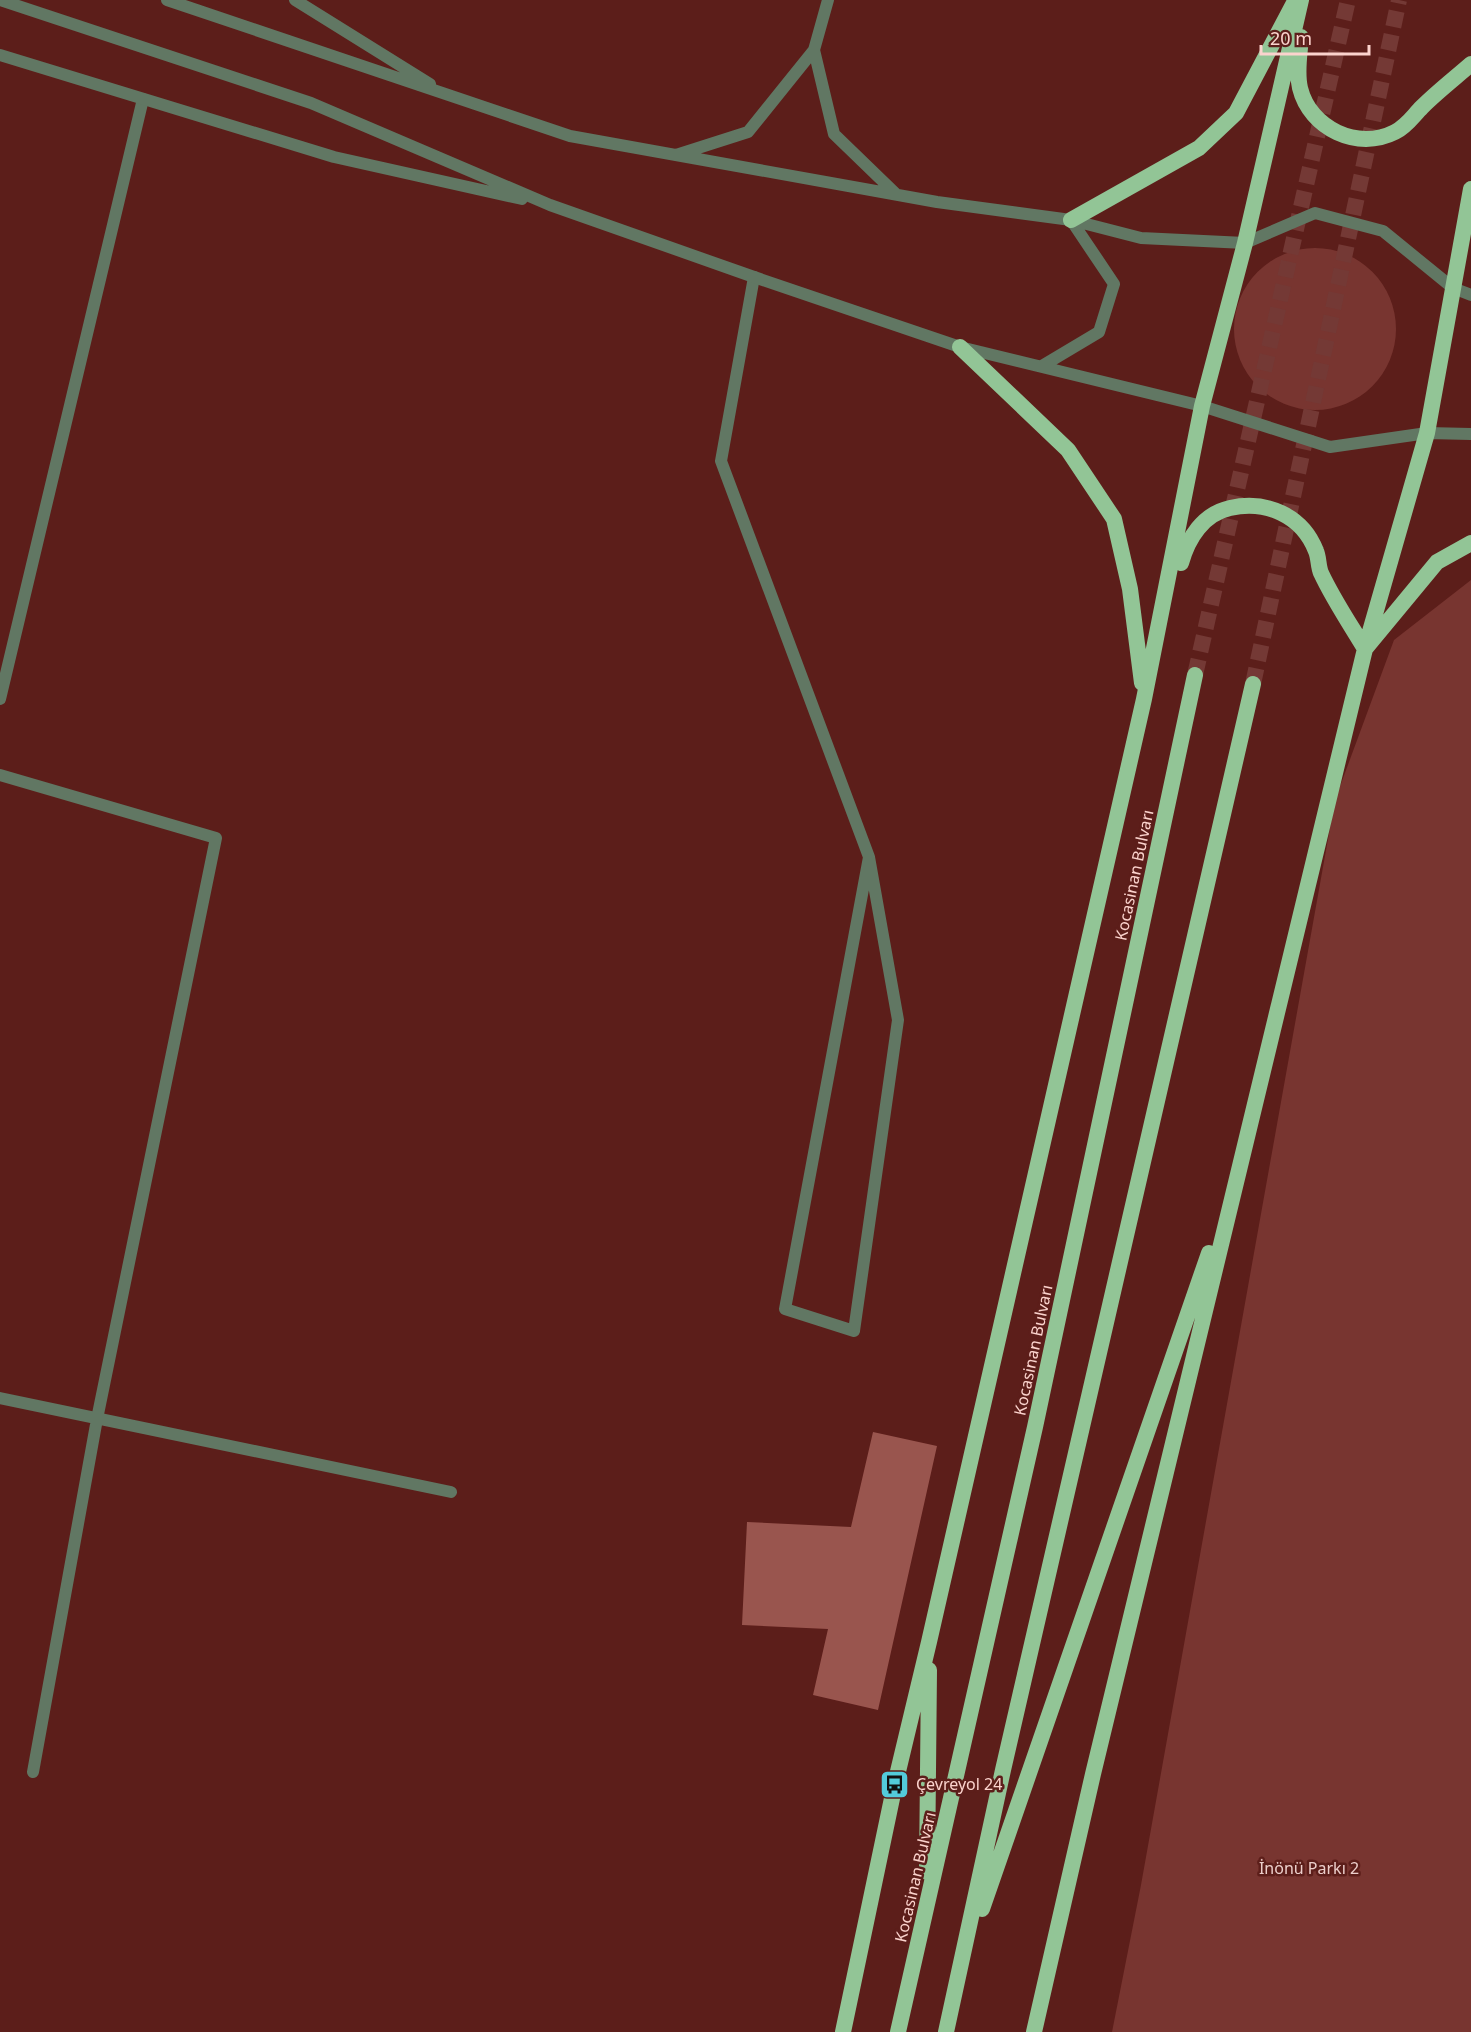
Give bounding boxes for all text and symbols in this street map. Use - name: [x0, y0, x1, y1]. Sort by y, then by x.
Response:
- scale bar: [1261, 18, 1369, 56]
- text: 20 m: [1270, 26, 1312, 50]
- street label: Kocasinan Bulvarı: [1109, 808, 1159, 942]
- street label: Kocasinan Bulvarı: [1008, 1283, 1058, 1417]
- bus stop icon: Çevreyol 24: [879, 1768, 911, 1800]
- place label: Çevreyol 24: [916, 1773, 1002, 1795]
- street label: Kocasinan Bulvarı: [889, 1810, 941, 1944]
- park label: İnönü Parkı 2: [1259, 1857, 1359, 1879]

